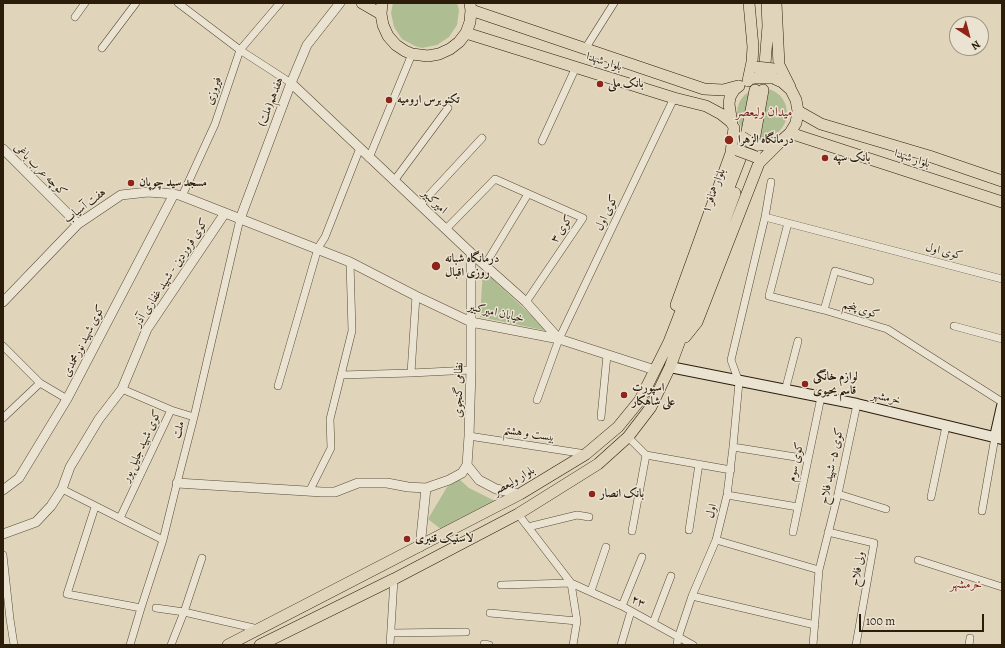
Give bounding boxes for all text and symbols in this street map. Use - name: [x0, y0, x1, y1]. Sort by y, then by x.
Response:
- north arrow: [949, 16, 989, 56]
- text: N: [968, 37, 983, 54]
- street label: بلوار شهدا: [584, 49, 624, 75]
- street label: فیروزی: [202, 75, 226, 107]
- street label: هفدهم(ملت): [255, 75, 287, 129]
- place label: بانک ملی: [608, 77, 644, 91]
- marker: بانک ملی: [595, 79, 605, 89]
- place label: تکنو برس ارومیه: [397, 93, 460, 107]
- marker: تکنو برس ارومیه: [384, 95, 394, 105]
- district label: میدان ولیعصر: [736, 105, 792, 121]
- place label: درمانگاه الزهرا: [738, 133, 794, 147]
- marker: درمانگاه الزهرا: [723, 134, 735, 146]
- street label: کوچه عرب باغی: [11, 141, 69, 199]
- street label: بلوار شهدا: [892, 146, 932, 172]
- place label: بانک سپه: [833, 151, 870, 165]
- marker: بانک سپه: [820, 153, 830, 163]
- street label: بلوار همافر ۱: [699, 167, 729, 215]
- place label: مسجد سید چوپان: [139, 176, 207, 190]
- marker: مسجد سید چوپان: [126, 178, 136, 188]
- street label: هفت آسیاب: [61, 185, 109, 227]
- street label: امیرکبیر: [418, 187, 450, 217]
- street label: کوی اول: [592, 193, 622, 233]
- street label: کوی ۳: [548, 212, 576, 246]
- street label: کوی فروردین - شهید غفاری آذر: [130, 216, 212, 330]
- street label: کوی اول: [924, 240, 964, 264]
- place label: درمانگاه شبانه روزی اقبال: [445, 252, 499, 280]
- marker: درمانگاه شبانه روزی اقبال: [430, 260, 442, 272]
- street label: کوی پنجم: [841, 298, 881, 322]
- street label: خیابان امیرکبیر: [466, 300, 526, 326]
- street label: کوی شهید نورمحمدی: [60, 303, 108, 379]
- street label: نظامی گنجوی: [451, 362, 467, 418]
- place label: لوازم خانگی قاسم یحیوی: [813, 370, 858, 398]
- marker: لوازم خانگی قاسم یحیوی: [800, 379, 810, 389]
- place label: اسپورت علی شاهکار: [632, 381, 675, 409]
- street label: خرمشهر: [870, 388, 902, 408]
- marker: اسپورت علی شاهکار: [619, 390, 629, 400]
- street label: کوی شهید جلیل پور: [119, 408, 165, 484]
- street label: ملت: [170, 420, 188, 440]
- street label: بیست و هشتم: [502, 423, 556, 445]
- street label: کوی ۵- شهید فلاح: [817, 426, 847, 506]
- street label: کوی سوم: [785, 441, 807, 483]
- street label: بلوار ولیعصر: [491, 463, 537, 499]
- place label: بانک انصار: [600, 487, 644, 501]
- marker: بانک انصار: [587, 489, 597, 499]
- street label: اول: [703, 502, 721, 520]
- place label: لاستیک قنبری: [415, 532, 473, 546]
- marker: لاستیک قنبری: [402, 534, 412, 544]
- street label: ولی فلاح: [848, 550, 868, 588]
- district label: خرمشهر: [950, 577, 982, 593]
- street label: ۲۳: [628, 592, 648, 612]
- scale bar: [861, 606, 986, 632]
- text: 100 m: [866, 613, 895, 629]

